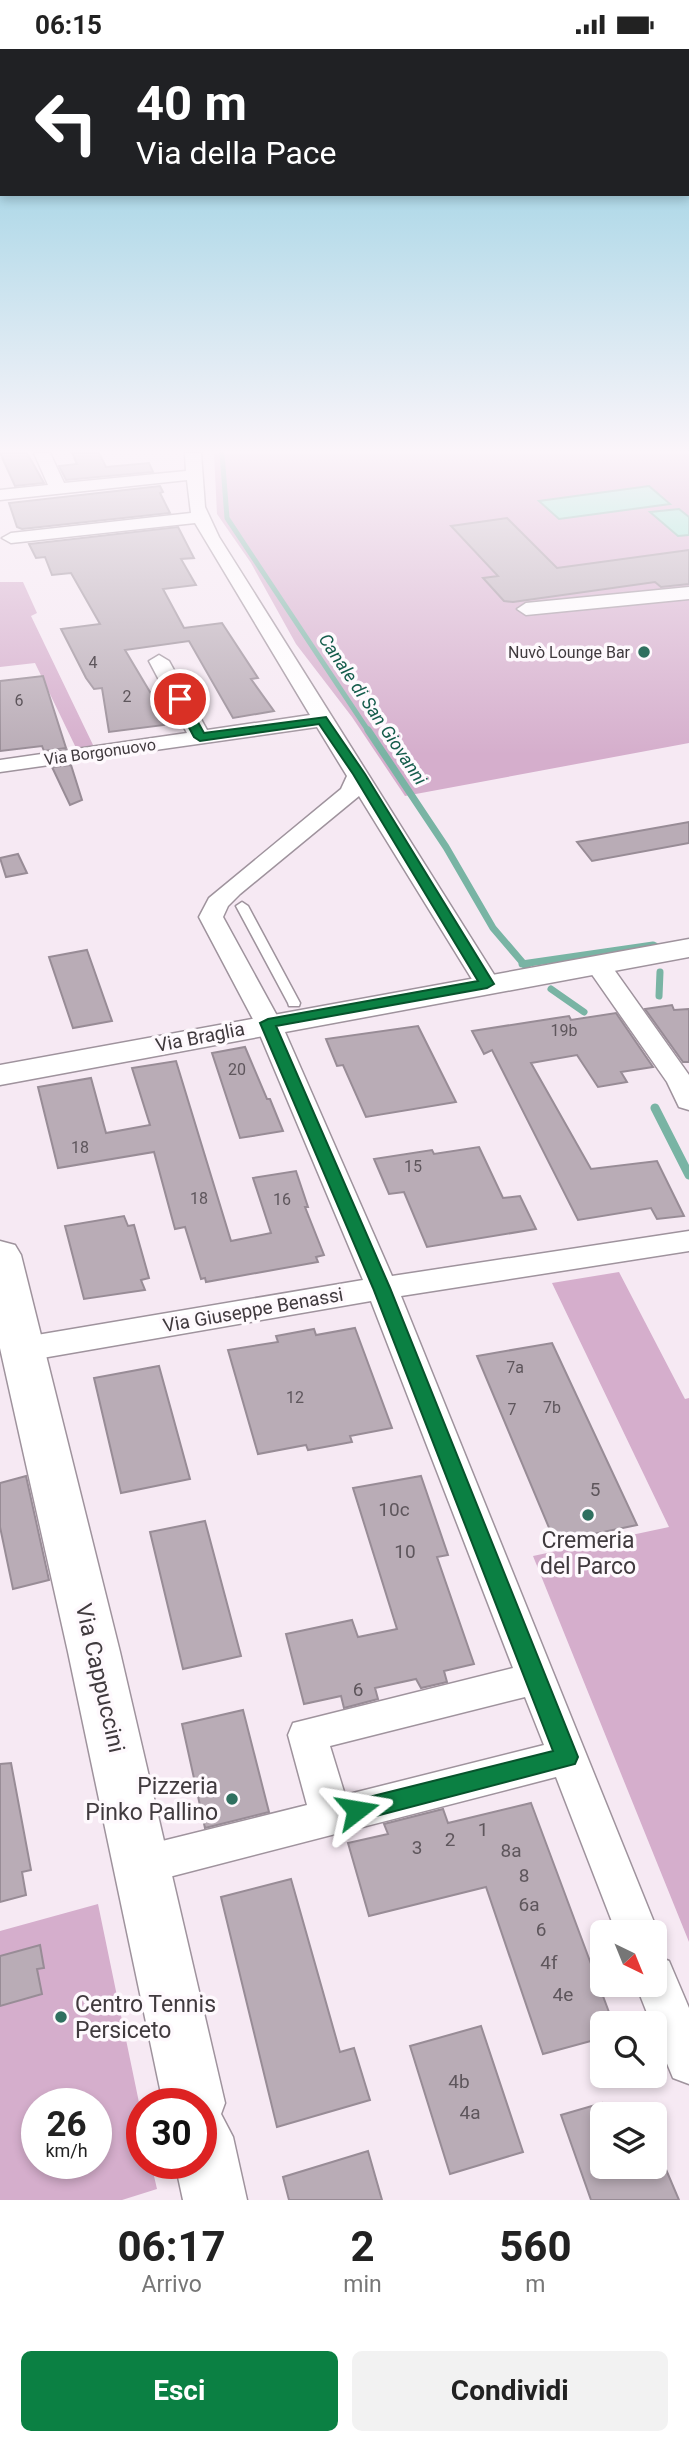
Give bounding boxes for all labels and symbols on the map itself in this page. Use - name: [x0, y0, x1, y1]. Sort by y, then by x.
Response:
- water label: Canale di San Giovanni: [315, 629, 432, 789]
- place label: Nuvò Lounge Bar: [508, 643, 631, 662]
- marker: Nuvò Lounge Bar: [636, 644, 652, 660]
- house number: 4: [89, 653, 98, 672]
- pin: [150, 669, 210, 729]
- house number: 2: [123, 687, 132, 706]
- house number: 6: [15, 691, 24, 710]
- street label: Via Borgonuovo: [43, 735, 157, 769]
- street label: Via Braglia: [154, 1017, 246, 1057]
- house number: 19b: [551, 1021, 578, 1040]
- house number: 20: [228, 1060, 246, 1079]
- house number: 18: [71, 1138, 89, 1157]
- house number: 15: [404, 1157, 422, 1176]
- house number: 18: [190, 1189, 208, 1208]
- house number: 16: [273, 1190, 291, 1209]
- street label: Via Giuseppe Benassi: [161, 1283, 345, 1337]
- house number: 7a: [506, 1358, 524, 1377]
- house number: 12: [286, 1388, 304, 1407]
- house number: 7b: [543, 1398, 561, 1417]
- house number: 7: [508, 1400, 517, 1419]
- house number: 5: [590, 1478, 600, 1501]
- house number: 10c: [378, 1498, 410, 1521]
- marker: Cremeria del Parco: [580, 1507, 596, 1523]
- place label: Cremeria del Parco: [540, 1527, 636, 1580]
- house number: 10: [394, 1540, 416, 1563]
- street label: Via Cappuccini: [70, 1601, 130, 1755]
- house number: 6: [353, 1678, 363, 1701]
- place label: Pizzeria Pinko Pallino: [85, 1773, 218, 1826]
- position arrow: [320, 1773, 394, 1847]
- marker: Pizzeria Pinko Pallino: [224, 1791, 240, 1807]
- house number: 1: [478, 1818, 488, 1841]
- house number: 2: [445, 1828, 455, 1851]
- house number: 3: [412, 1836, 422, 1859]
- house number: 8a: [500, 1839, 522, 1862]
- house number: 8: [519, 1864, 529, 1887]
- house number: 6a: [518, 1893, 540, 1916]
- house number: 6: [536, 1918, 546, 1941]
- north arrow: [590, 1920, 667, 1997]
- house number: 4f: [540, 1951, 558, 1974]
- house number: 4e: [553, 1983, 573, 2006]
- place label: Centro Tennis Persiceto: [75, 1991, 216, 2044]
- marker: Centro Tennis Persiceto: [53, 2009, 69, 2025]
- house number: 4b: [448, 2070, 470, 2093]
- speed limit sign: 30: [126, 2088, 217, 2179]
- house number: 4a: [459, 2101, 481, 2124]

